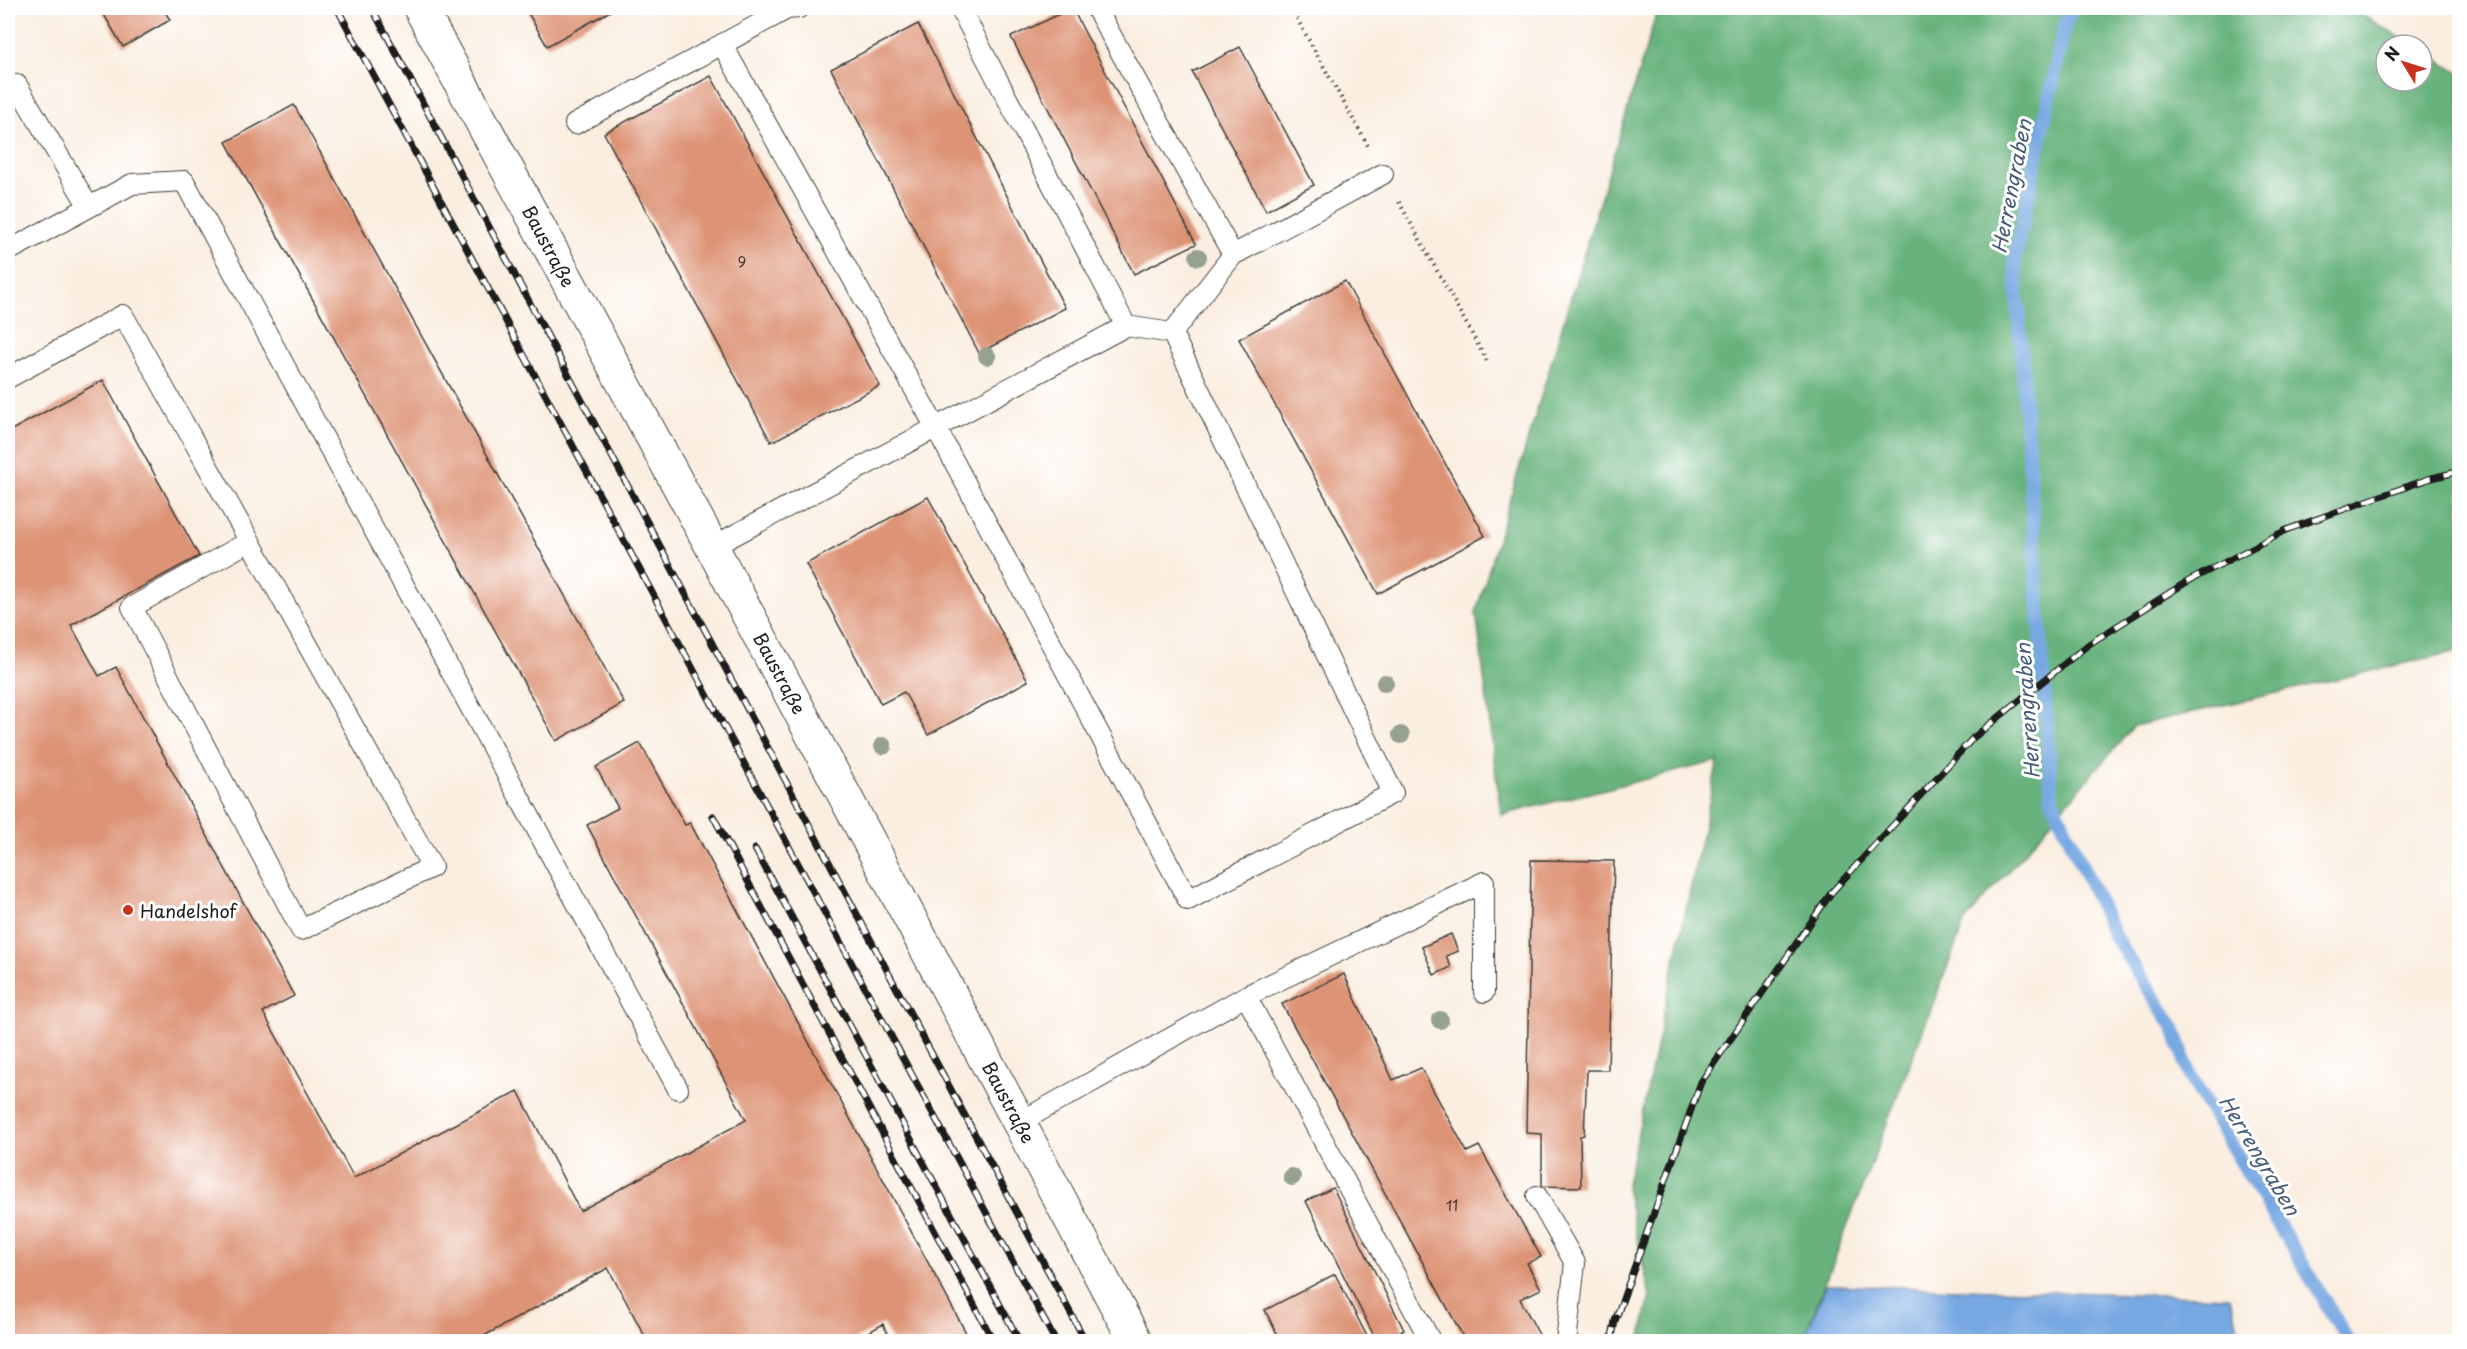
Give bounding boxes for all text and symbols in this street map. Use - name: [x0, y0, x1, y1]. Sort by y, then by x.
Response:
- north arrow: [2374, 33, 2434, 93]
- text: N: [2378, 41, 2405, 66]
- water label: Herrengraben: [1983, 115, 2039, 256]
- street label: Baustraße: [516, 200, 582, 292]
- house number: 9: [738, 249, 746, 272]
- street label: Baustraße: [747, 627, 813, 719]
- water label: Herrengraben: [2007, 641, 2047, 780]
- place label: Handelshof: [140, 897, 238, 924]
- marker: Handelshof: [121, 903, 135, 917]
- street label: Baustraße: [976, 1056, 1042, 1148]
- water label: Herrengraben: [2212, 1089, 2309, 1222]
- house number: 11: [1446, 1193, 1458, 1216]

